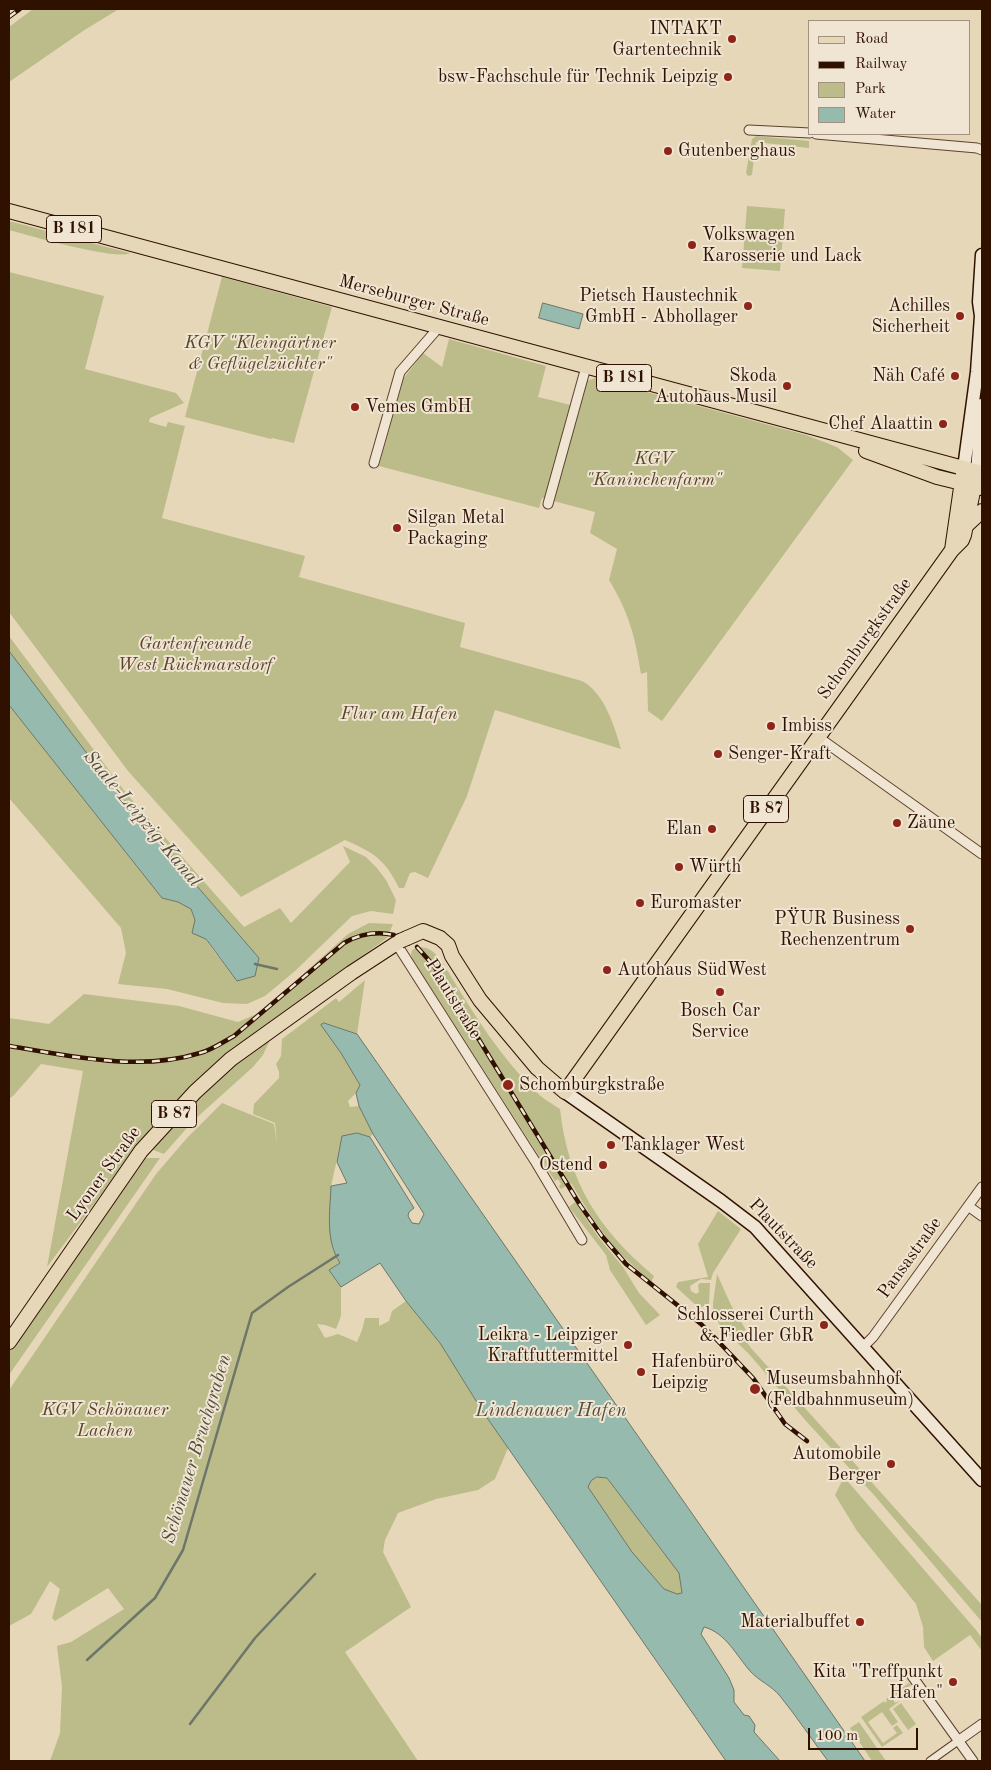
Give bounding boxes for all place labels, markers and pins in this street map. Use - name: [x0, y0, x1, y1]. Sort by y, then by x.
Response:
- place label: INTAKT Gartentechnik: [612, 18, 722, 60]
- marker: INTAKT Gartentechnik: [726, 33, 738, 45]
- place label: bsw-Fachschule für Technik Leipzig: [438, 66, 718, 88]
- marker: bsw-Fachschule für Technik Leipzig: [722, 71, 734, 83]
- place label: Gutenberghaus: [678, 140, 796, 162]
- marker: Gutenberghaus: [662, 145, 674, 157]
- place label: Volkswagen Karosserie und Lack: [702, 224, 862, 266]
- marker: Volkswagen Karosserie und Lack: [686, 239, 698, 251]
- place label: Pietsch Haustechnik GmbH - Abhollager: [579, 285, 738, 328]
- place label: Achilles Sicherheit: [871, 295, 950, 338]
- marker: Pietsch Haustechnik GmbH - Abhollager: [742, 300, 754, 312]
- marker: Achilles Sicherheit: [954, 310, 966, 322]
- place label: Skoda Autohaus Musil: [655, 365, 777, 408]
- place label: Näh Café: [872, 365, 945, 387]
- marker: Näh Café: [949, 370, 961, 382]
- marker: Skoda Autohaus Musil: [781, 380, 793, 392]
- place label: Vemes GmbH: [365, 396, 472, 418]
- marker: Vemes GmbH: [349, 401, 361, 413]
- place label: Chef Alaattin: [828, 413, 933, 435]
- marker: Chef Alaattin: [937, 418, 949, 430]
- place label: Silgan Metal Packaging: [407, 507, 505, 550]
- marker: Silgan Metal Packaging: [391, 522, 403, 534]
- place label: Imbiss: [781, 715, 832, 737]
- marker: Imbiss: [765, 720, 777, 732]
- place label: Senger-Kraft: [728, 743, 831, 765]
- marker: Senger-Kraft: [712, 748, 724, 760]
- place label: Zäune: [907, 812, 955, 834]
- marker: Zäune: [891, 817, 903, 829]
- place label: Elan: [666, 818, 702, 840]
- marker: Elan: [706, 823, 718, 835]
- place label: Würth: [689, 856, 741, 878]
- marker: Würth: [673, 861, 685, 873]
- place label: Euromaster: [650, 892, 741, 914]
- marker: Euromaster: [634, 897, 646, 909]
- place label: PŸUR Business Rechenzentrum: [774, 908, 900, 951]
- marker: PŸUR Business Rechenzentrum: [904, 923, 916, 935]
- place label: Autohaus SüdWest: [617, 959, 767, 981]
- marker: Autohaus SüdWest: [601, 964, 613, 976]
- marker: Bosch Car Service: [714, 986, 726, 998]
- place label: Bosch Car Service: [680, 1000, 760, 1042]
- place label: Schomburgkstraße: [519, 1074, 664, 1096]
- marker: Schomburgkstraße: [501, 1078, 515, 1092]
- place label: Tanklager West: [621, 1134, 745, 1156]
- marker: Tanklager West: [605, 1139, 617, 1151]
- place label: Ostend: [539, 1154, 593, 1176]
- marker: Ostend: [597, 1159, 609, 1171]
- place label: Schlosserei Curth & Fiedler GbR: [677, 1304, 814, 1346]
- marker: Schlosserei Curth & Fiedler GbR: [818, 1319, 830, 1331]
- place label: Leikra - Leipziger Kraftfuttermittel: [478, 1324, 618, 1366]
- marker: Leikra - Leipziger Kraftfuttermittel: [622, 1339, 634, 1351]
- place label: Hafenbüro Leipzig: [651, 1351, 733, 1394]
- marker: Hafenbüro Leipzig: [635, 1366, 647, 1378]
- place label: Museumsbahnhof (Feldbahnmuseum): [766, 1368, 914, 1410]
- marker: Museumsbahnhof (Feldbahnmuseum): [748, 1382, 762, 1396]
- place label: Automobile Berger: [792, 1443, 881, 1486]
- marker: Automobile Berger: [885, 1458, 897, 1470]
- place label: Materialbuffet: [740, 1611, 850, 1633]
- marker: Materialbuffet: [854, 1616, 866, 1628]
- place label: Kita "Treffpunkt Hafen": [813, 1661, 943, 1704]
- marker: Kita "Treffpunkt Hafen": [947, 1676, 959, 1688]

